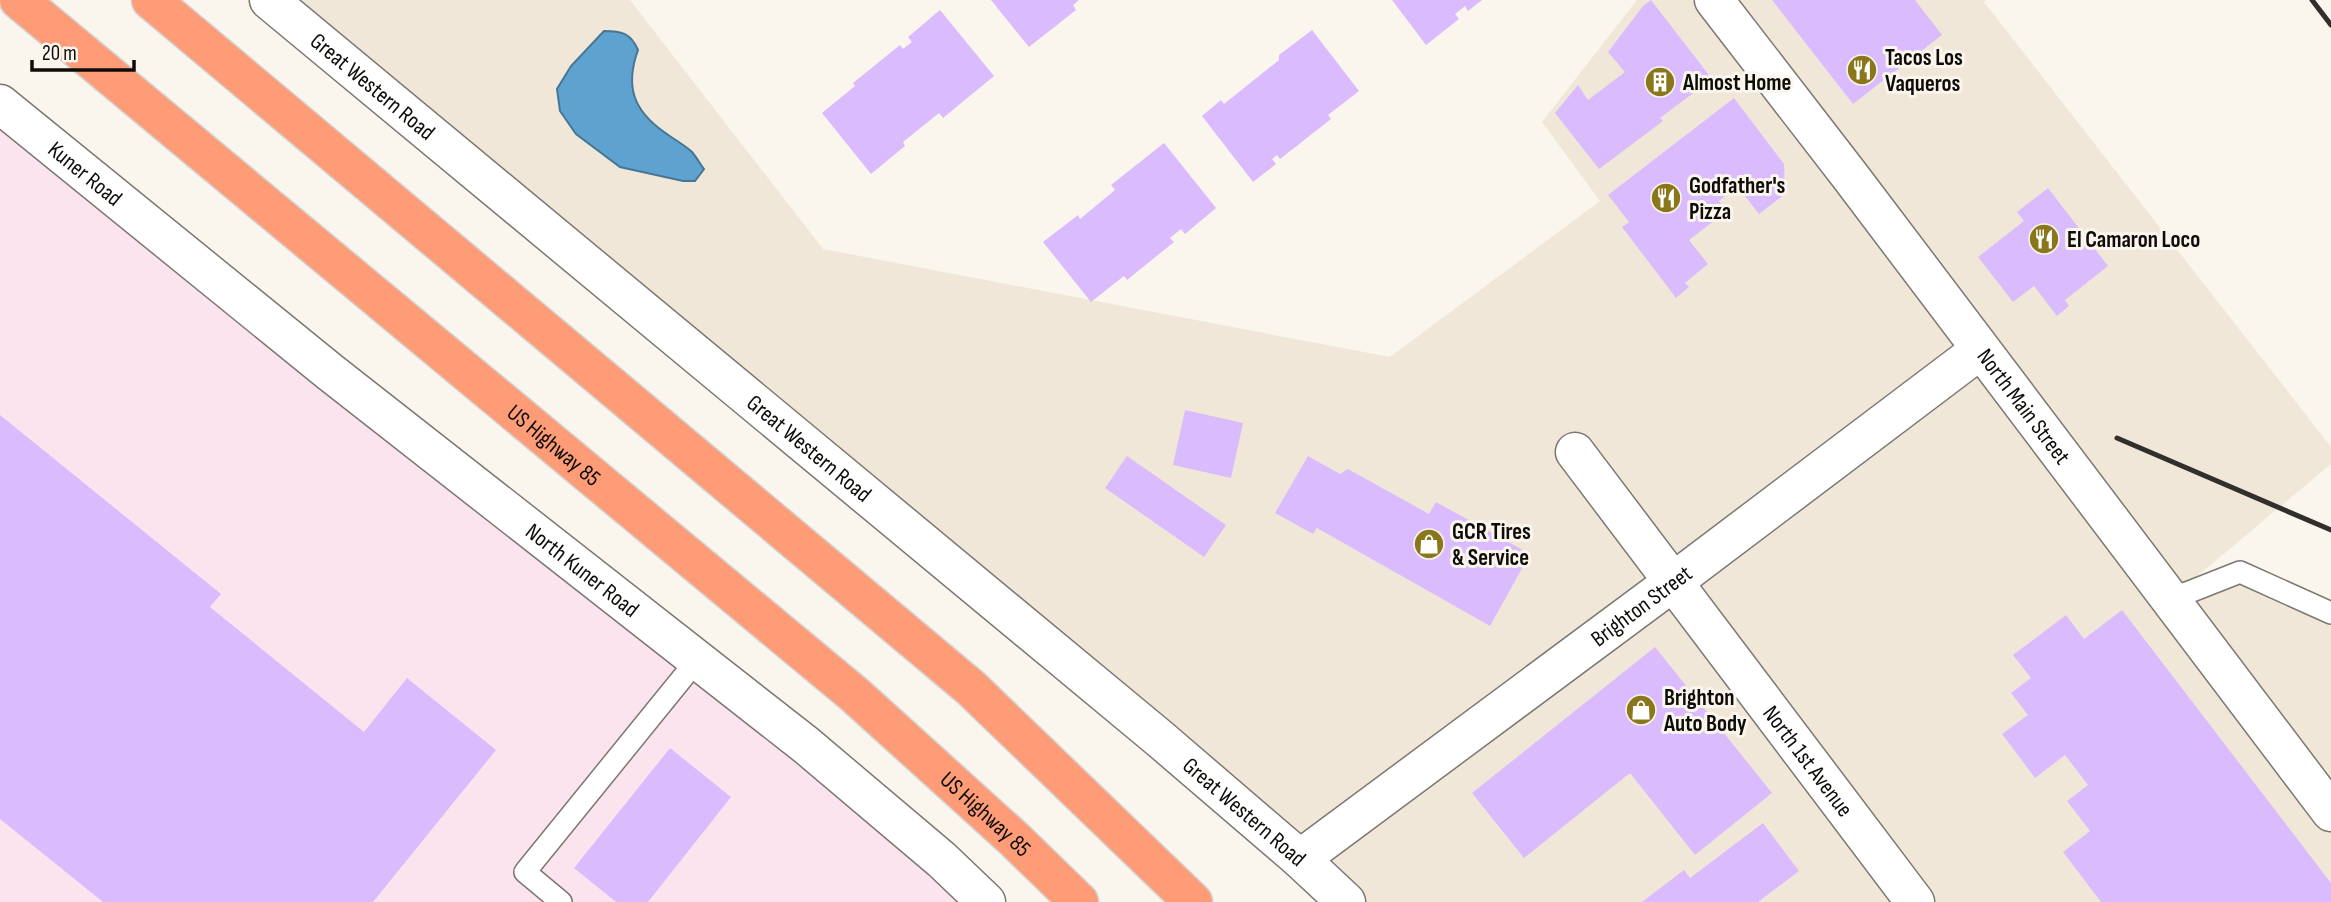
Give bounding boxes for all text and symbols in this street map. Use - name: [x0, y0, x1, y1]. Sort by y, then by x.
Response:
- street label: Great Western Road: [304, 27, 440, 147]
- scale bar: [32, 28, 133, 72]
- text: 20 m: [42, 41, 77, 66]
- place label: Tacos Los Vaqueros: [1885, 44, 1963, 98]
- restaurant icon: Tacos Los Vaqueros: [1845, 53, 1879, 87]
- building icon: Almost Home: [1643, 65, 1677, 99]
- place label: Almost Home: [1682, 69, 1791, 97]
- street label: Kuner Road: [42, 136, 128, 213]
- place label: Godfather's Pizza: [1689, 172, 1786, 226]
- restaurant icon: Godfather's Pizza: [1649, 181, 1683, 215]
- restaurant icon: El Camaron Loco: [2027, 222, 2061, 256]
- place label: El Camaron Loco: [2067, 226, 2200, 254]
- street label: North Main Street: [1971, 343, 2076, 470]
- street label: Great Western Road: [741, 389, 877, 509]
- street label: US Highway 85: [501, 399, 606, 493]
- street label: North Kuner Road: [520, 518, 644, 624]
- place label: GCR Tires & Service: [1452, 518, 1531, 572]
- shop icon: GCR Tires & Service: [1412, 527, 1446, 561]
- street label: Brighton Street: [1586, 560, 1698, 653]
- place label: Brighton Auto Body: [1663, 684, 1747, 738]
- shop icon: Brighton Auto Body: [1624, 693, 1658, 727]
- street label: North 1st Avenue: [1757, 700, 1858, 822]
- street label: Great Western Road: [1177, 752, 1311, 873]
- street label: US Highway 85: [934, 766, 1037, 863]

